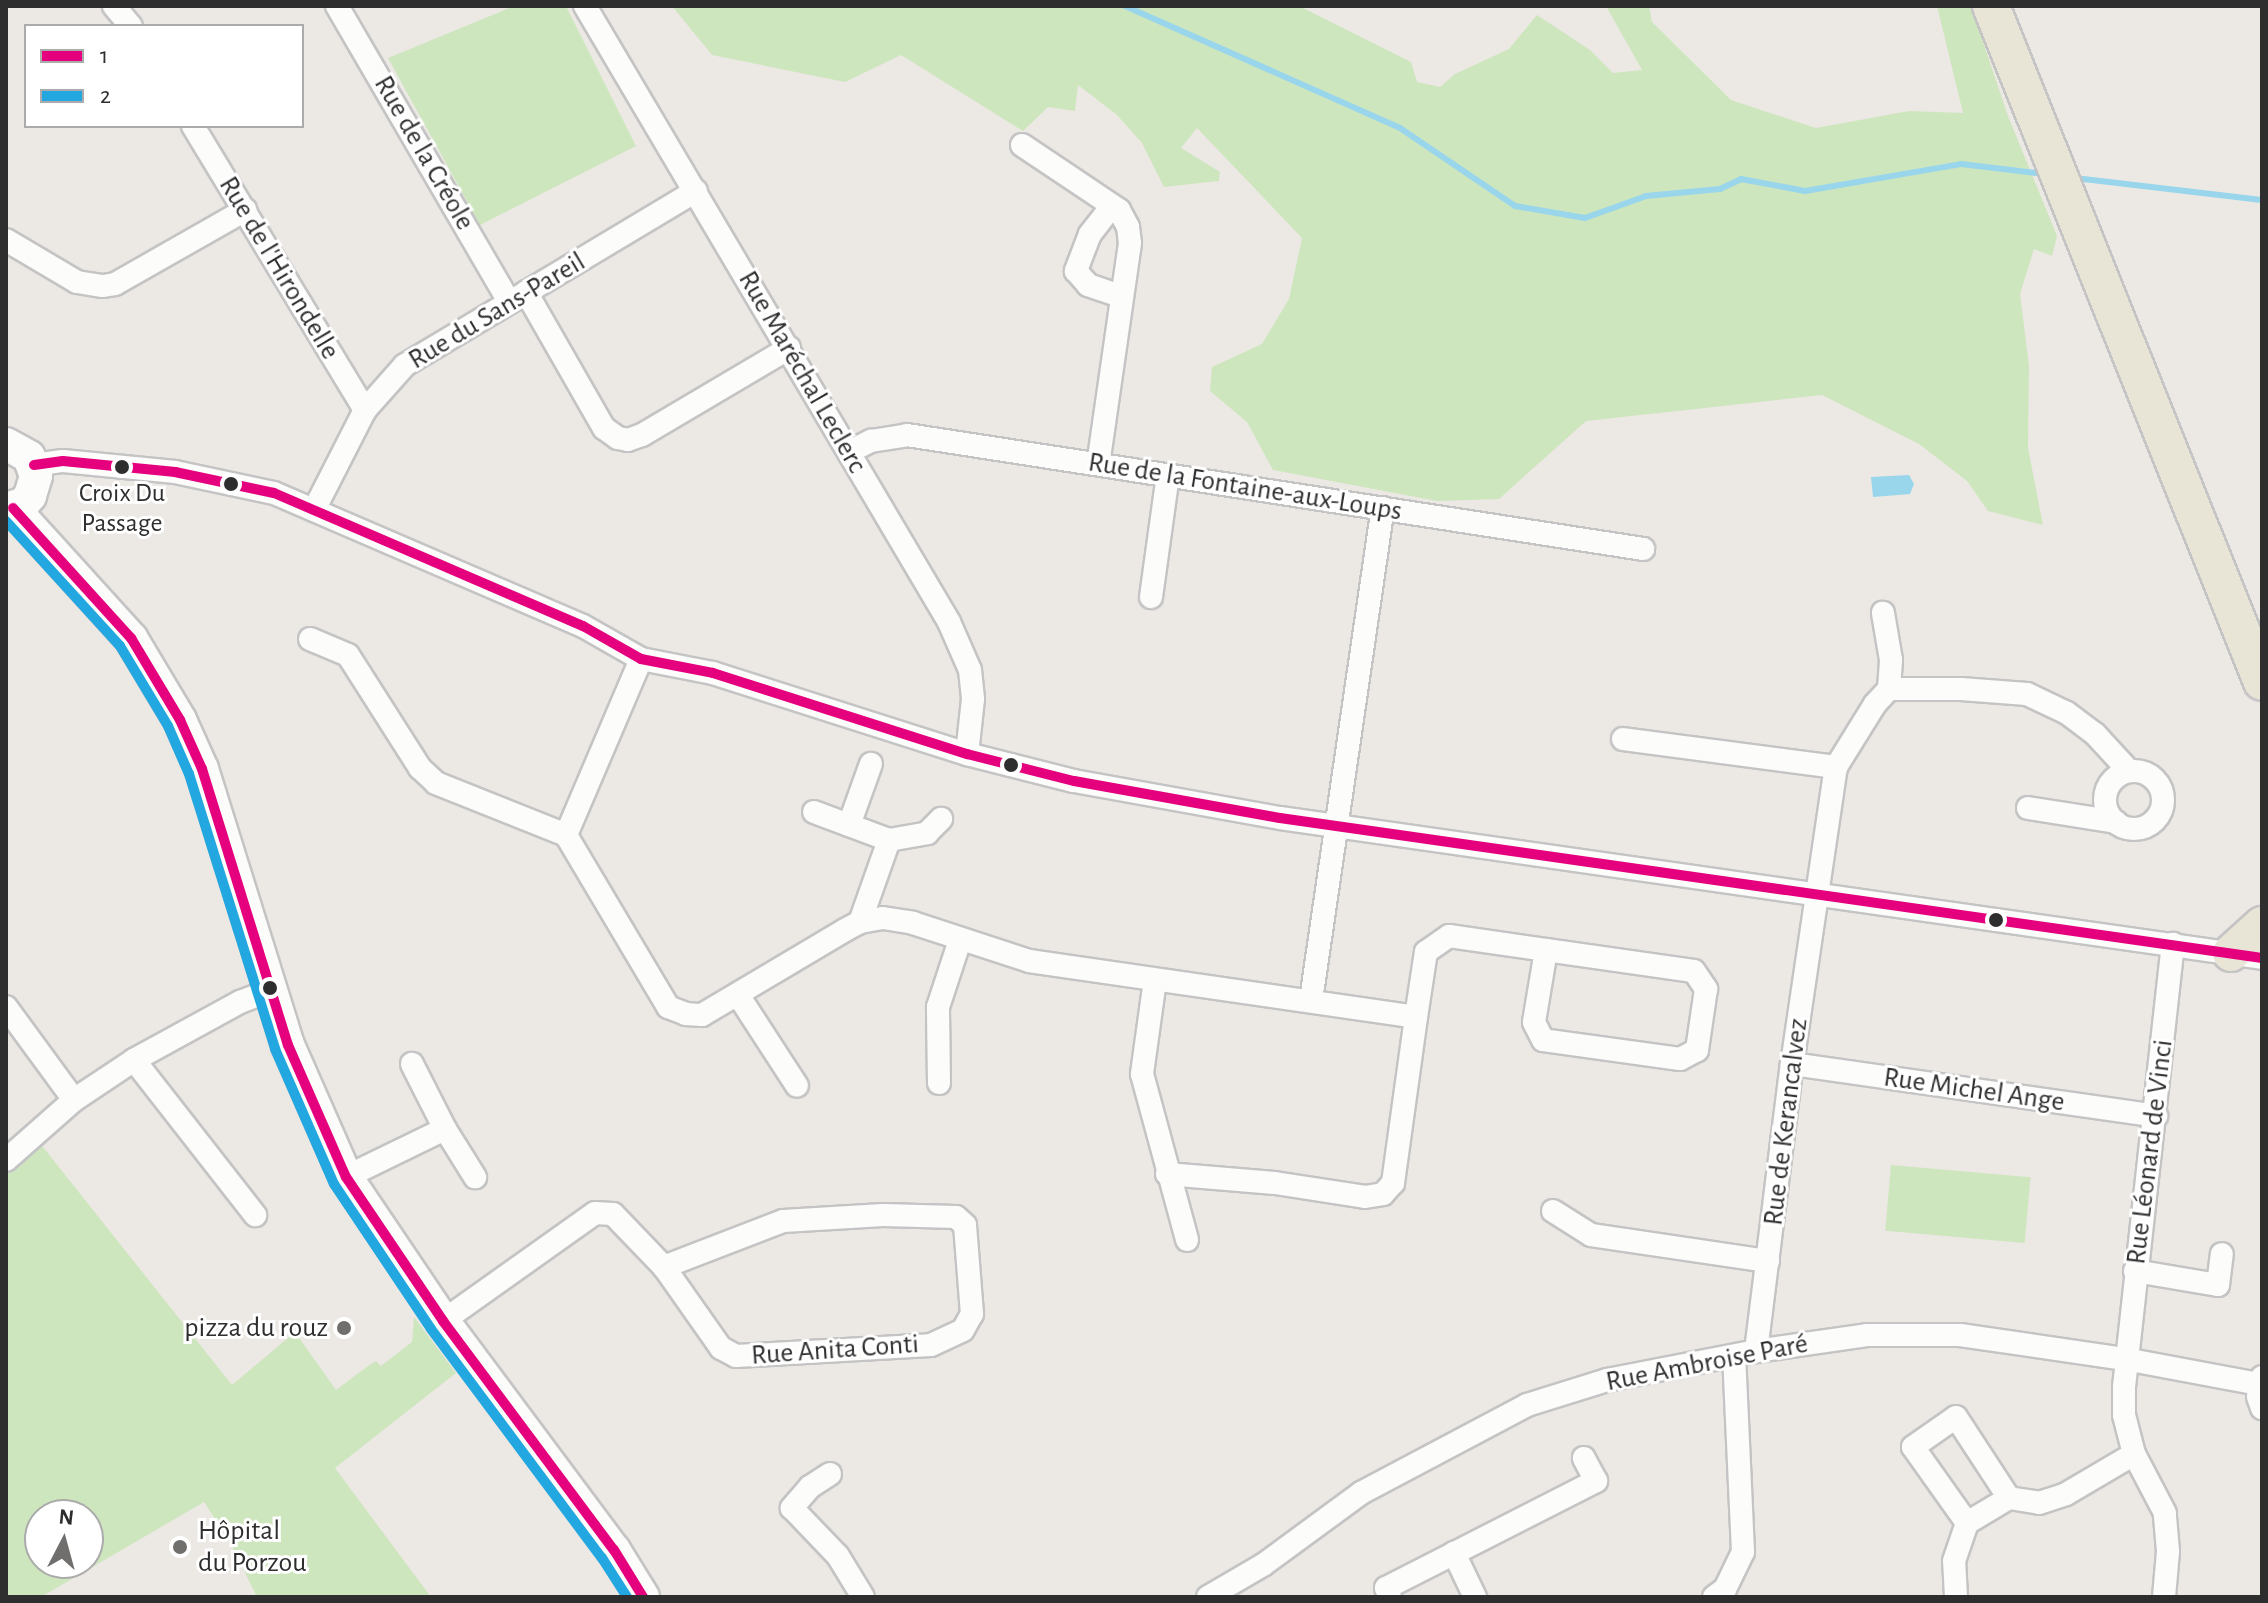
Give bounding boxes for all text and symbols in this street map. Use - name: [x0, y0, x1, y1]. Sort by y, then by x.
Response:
- legend: [24, 24, 304, 128]
- text: 1: [100, 44, 108, 68]
- street label: Rue de la Créole: [366, 70, 482, 236]
- text: 2: [100, 84, 111, 108]
- street label: Rue de l'Hirondelle: [211, 170, 347, 366]
- street label: Rue du Sans-Pareil: [403, 245, 591, 377]
- street label: Rue Maréchal Leclerc: [731, 265, 873, 479]
- street label: Rue de la Fontaine-aux-Loups: [1086, 446, 1404, 528]
- marker: Croix Du Passage: [114, 459, 130, 475]
- unlabelled marker: [223, 476, 239, 492]
- place label: Croix Du Passage: [79, 478, 165, 540]
- unlabelled marker: [1003, 757, 1019, 773]
- unlabelled marker: [1988, 912, 2004, 928]
- unlabelled marker: [262, 980, 278, 996]
- street label: Rue de Kerancalvez: [1757, 1016, 1815, 1228]
- street label: Rue Léonard de Vinci: [2120, 1038, 2180, 1266]
- street label: Rue Michel Ange: [1881, 1061, 2067, 1119]
- place label: pizza du rouz: [184, 1311, 328, 1345]
- marker: pizza du rouz: [335, 1319, 353, 1337]
- street label: Rue Anita Conti: [750, 1327, 920, 1373]
- street label: Rue Ambroise Paré: [1603, 1327, 1811, 1399]
- north arrow: [24, 1499, 104, 1579]
- text: N: [58, 1505, 75, 1529]
- place label: Hôpital du Porzou: [198, 1514, 306, 1580]
- marker: Hôpital du Porzou: [169, 1536, 191, 1558]

